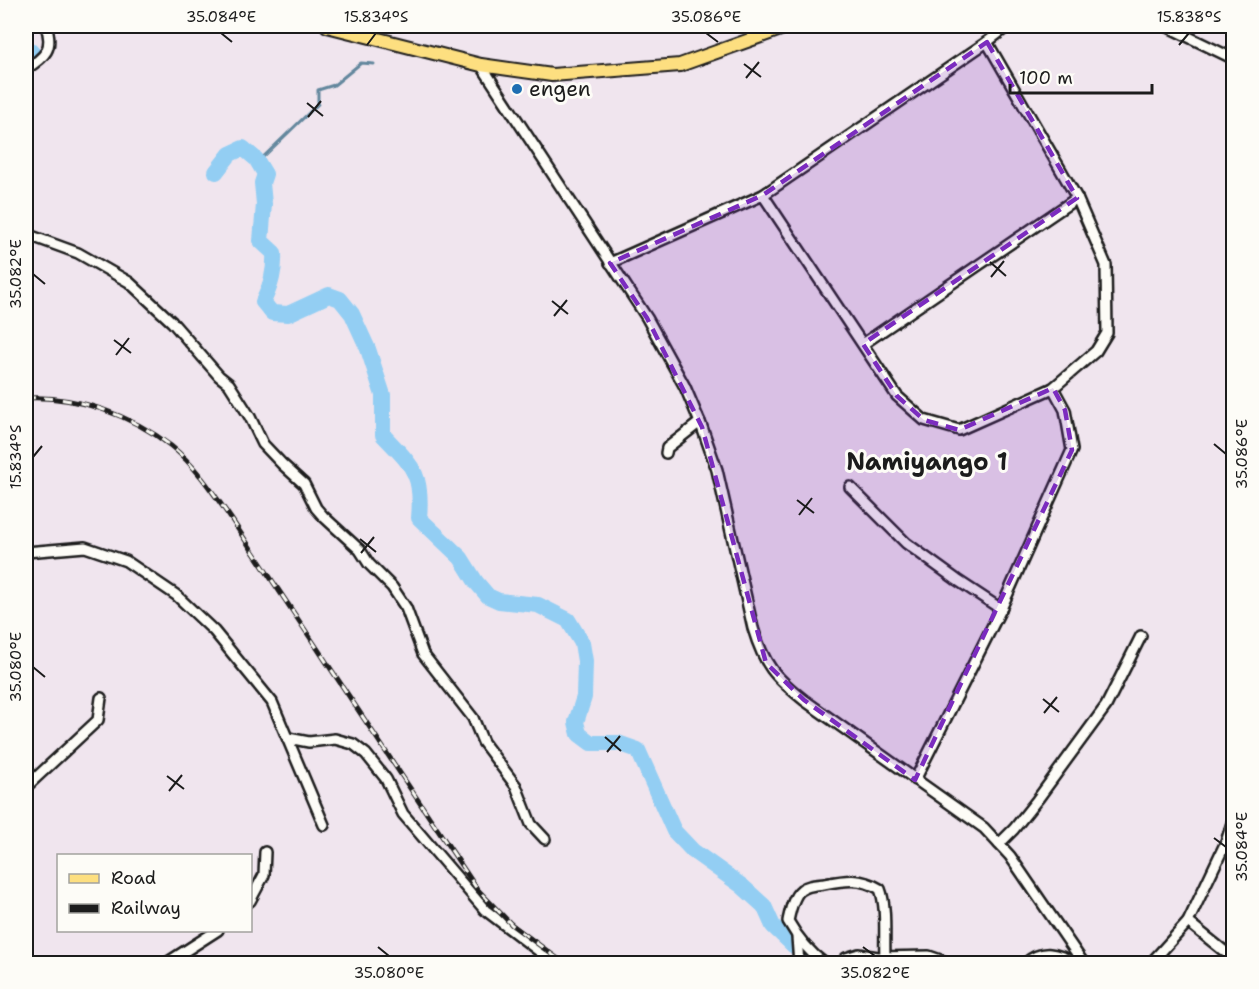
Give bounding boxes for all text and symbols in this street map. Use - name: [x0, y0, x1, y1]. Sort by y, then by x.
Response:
- text: 35.084°E: [186, 7, 256, 27]
- text: 15.834°S: [344, 7, 408, 27]
- text: 35.086°E: [671, 7, 741, 27]
- text: 15.838°S: [1157, 7, 1221, 27]
- scale bar: [1010, 57, 1152, 95]
- text: 100 m: [1019, 66, 1073, 90]
- place label: engen: [529, 75, 591, 103]
- marker: engen: [510, 82, 524, 96]
- text: 35.082°E: [6, 239, 26, 309]
- text: 35.086°E: [1232, 419, 1252, 489]
- text: 15.834°S: [6, 425, 26, 489]
- district label: Namiyango 1: [846, 446, 1008, 478]
- text: 35.080°E: [6, 632, 26, 702]
- text: 35.084°E: [1232, 812, 1252, 882]
- legend: [57, 854, 252, 932]
- text: Road: [111, 866, 156, 890]
- text: Railway: [111, 896, 181, 920]
- text: 35.080°E: [354, 963, 424, 983]
- text: 35.082°E: [840, 963, 910, 983]

